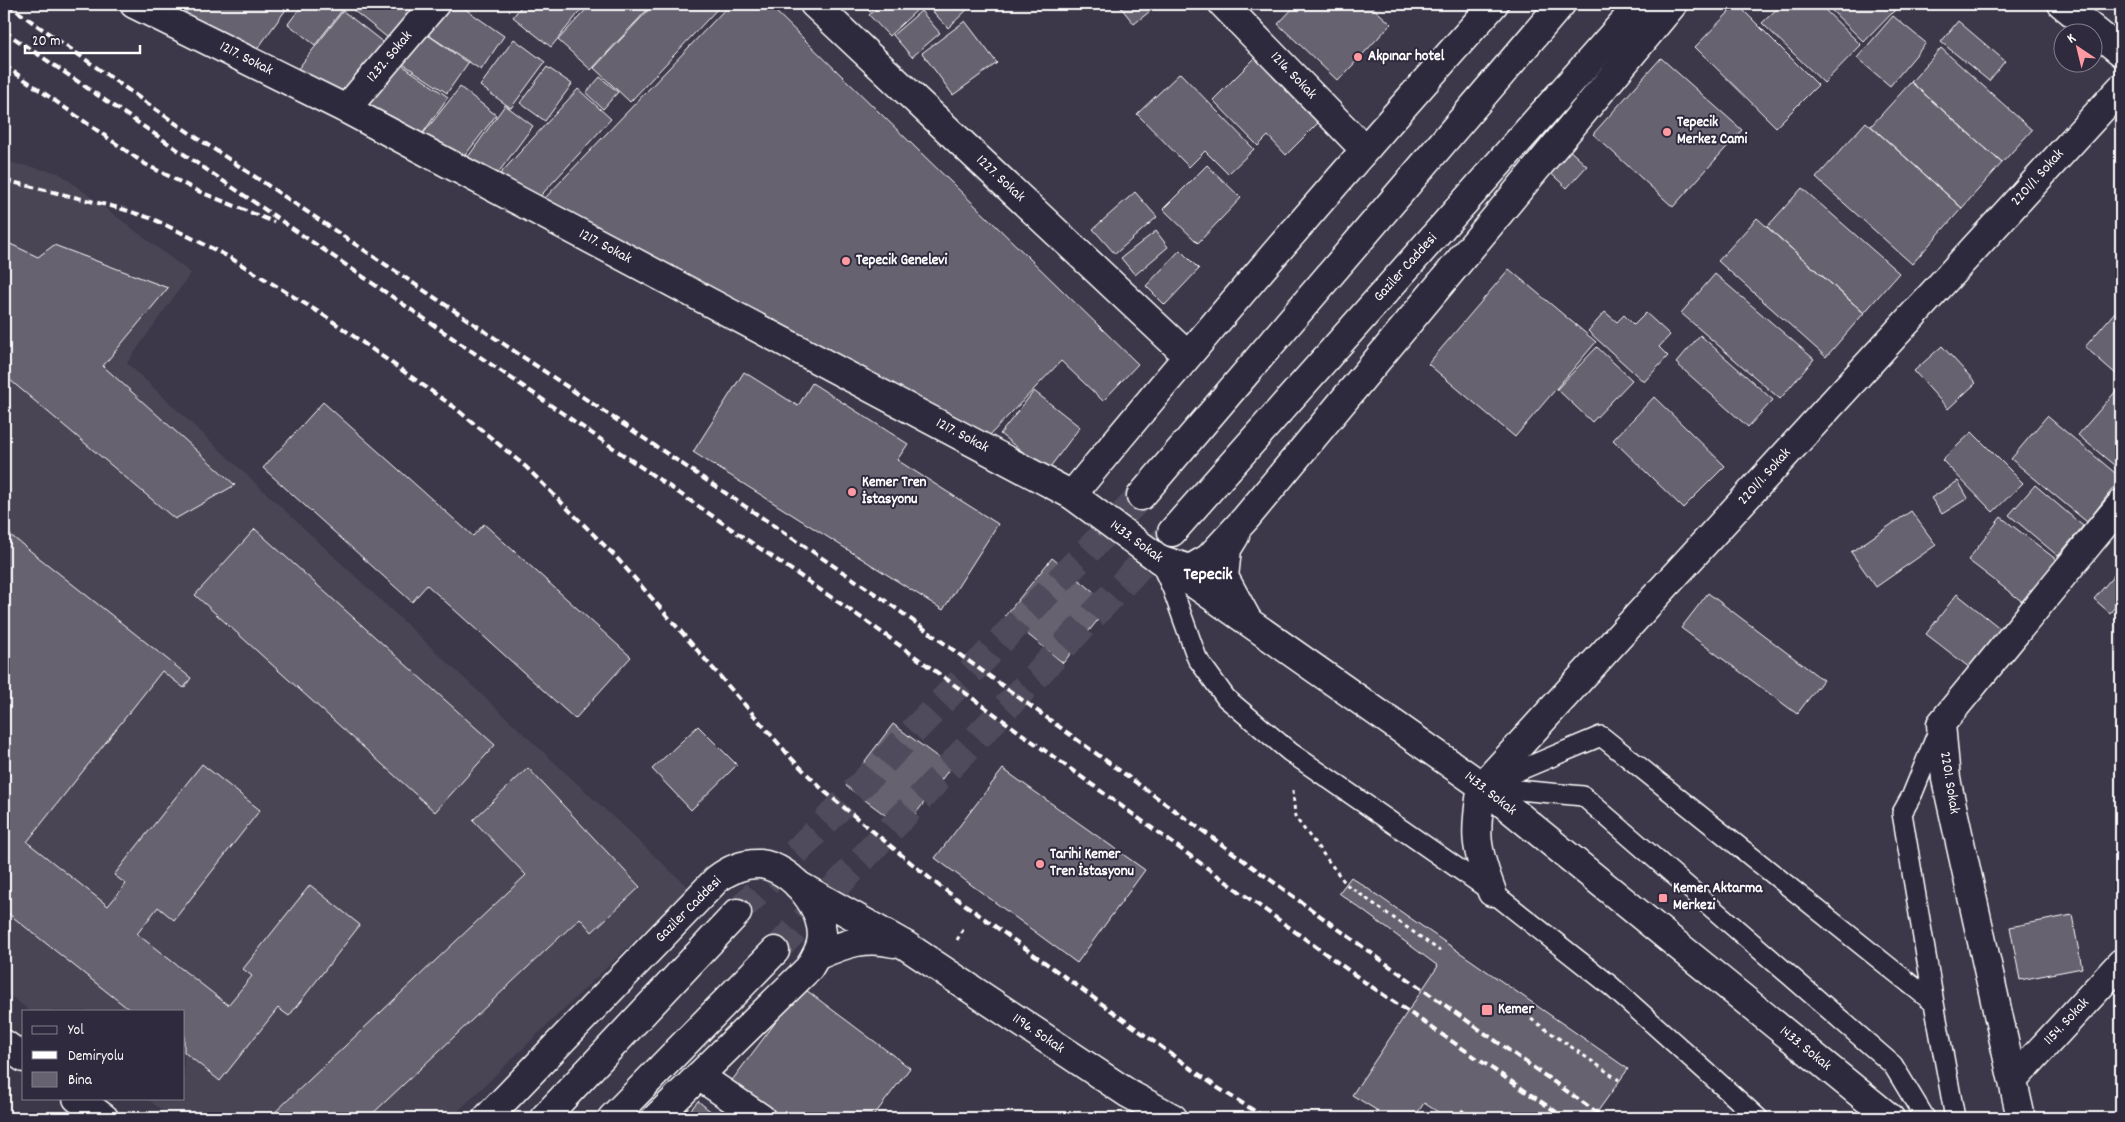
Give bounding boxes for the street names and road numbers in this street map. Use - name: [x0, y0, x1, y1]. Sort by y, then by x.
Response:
- street label: 1232. Sokak: [362, 26, 418, 88]
- street label: 1217. Sokak: [215, 36, 277, 82]
- street label: 1216. Sokak: [1265, 47, 1321, 105]
- street label: 2201/1. Sokak: [2006, 144, 2070, 212]
- street label: 1227. Sokak: [970, 150, 1030, 208]
- street label: 1217. Sokak: [574, 224, 636, 270]
- street label: Gaziler Caddesi: [1369, 228, 1443, 307]
- street label: 1217. Sokak: [931, 413, 993, 459]
- street label: 2201/1. Sokak: [1733, 443, 1797, 511]
- street label: 1433. Sokak: [1105, 515, 1167, 569]
- street label: 2201. Sokak: [1933, 750, 1965, 816]
- street label: 1433. Sokak: [1459, 766, 1521, 822]
- street label: Gaziler Caddesi: [651, 871, 728, 948]
- street label: 1154. Sokak: [2039, 993, 2095, 1051]
- street label: 1196. Sokak: [1007, 1008, 1069, 1060]
- street label: 1433. Sokak: [1774, 1021, 1836, 1077]

